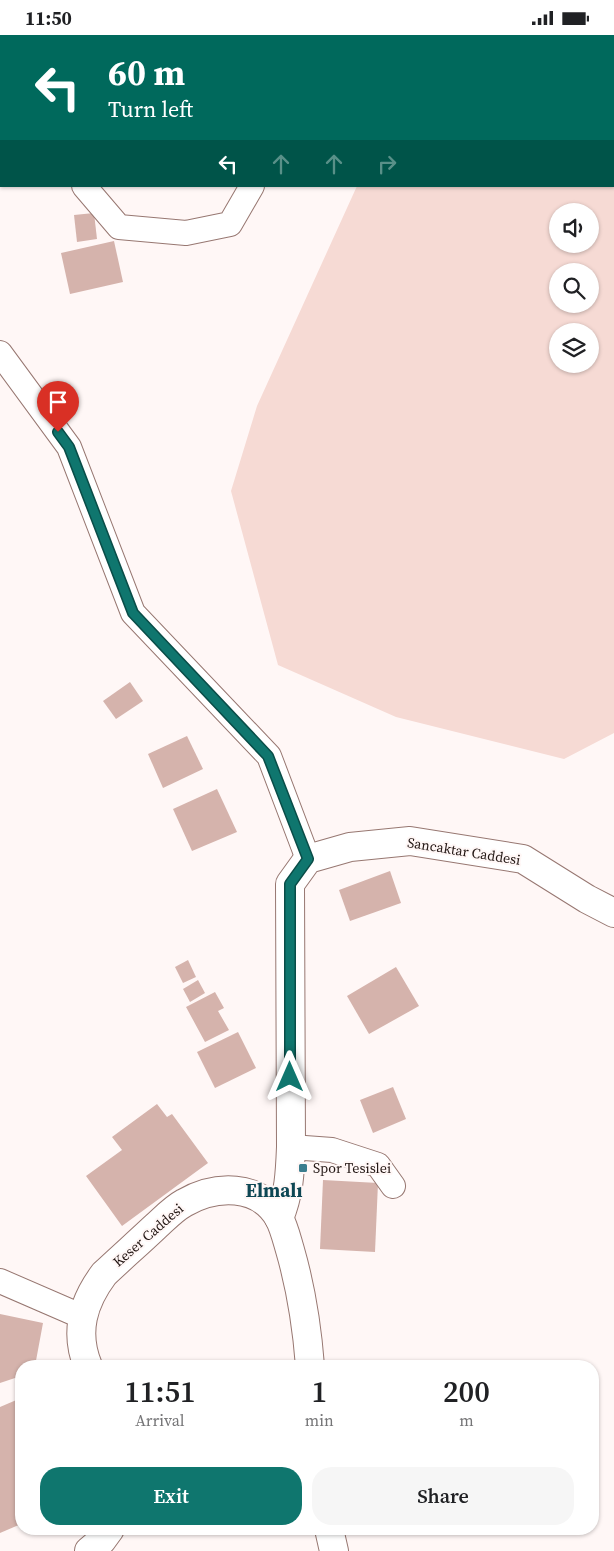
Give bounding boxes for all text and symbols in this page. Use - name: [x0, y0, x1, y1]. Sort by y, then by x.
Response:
- text: 11:50: [25, 5, 72, 31]
- text: 60 m: [108, 49, 185, 97]
- icon: left: [25, 55, 90, 120]
- text: Turn left: [108, 94, 193, 124]
- icon: left: [214, 150, 242, 178]
- icon: ahead: [267, 150, 295, 178]
- icon: ahead: [320, 150, 348, 178]
- icon: right: [373, 150, 401, 178]
- map controls: [549, 203, 599, 373]
- button: sound: [549, 203, 599, 253]
- button: search: [549, 263, 599, 313]
- button: layers: [549, 323, 599, 373]
- pin: [37, 381, 79, 432]
- icon: arrive: [44, 388, 72, 416]
- street label: Sancaktar Caddesi: [406, 832, 522, 870]
- position arrow: [263, 1050, 315, 1102]
- place label: Spor Tesislei: [313, 1158, 391, 1178]
- marker: Spor Tesislei: [297, 1162, 309, 1174]
- district label: Elmalı: [246, 1177, 302, 1203]
- street label: Keser Caddesi: [108, 1199, 188, 1271]
- text: 11:51: [124, 1371, 196, 1412]
- text: 1: [311, 1371, 327, 1412]
- text: 200: [443, 1371, 490, 1412]
- text: Arrival: [135, 1409, 185, 1431]
- text: min: [305, 1409, 334, 1431]
- text: m: [459, 1409, 474, 1431]
- button: Exit: [40, 1467, 302, 1525]
- button: Share: [312, 1467, 574, 1525]

